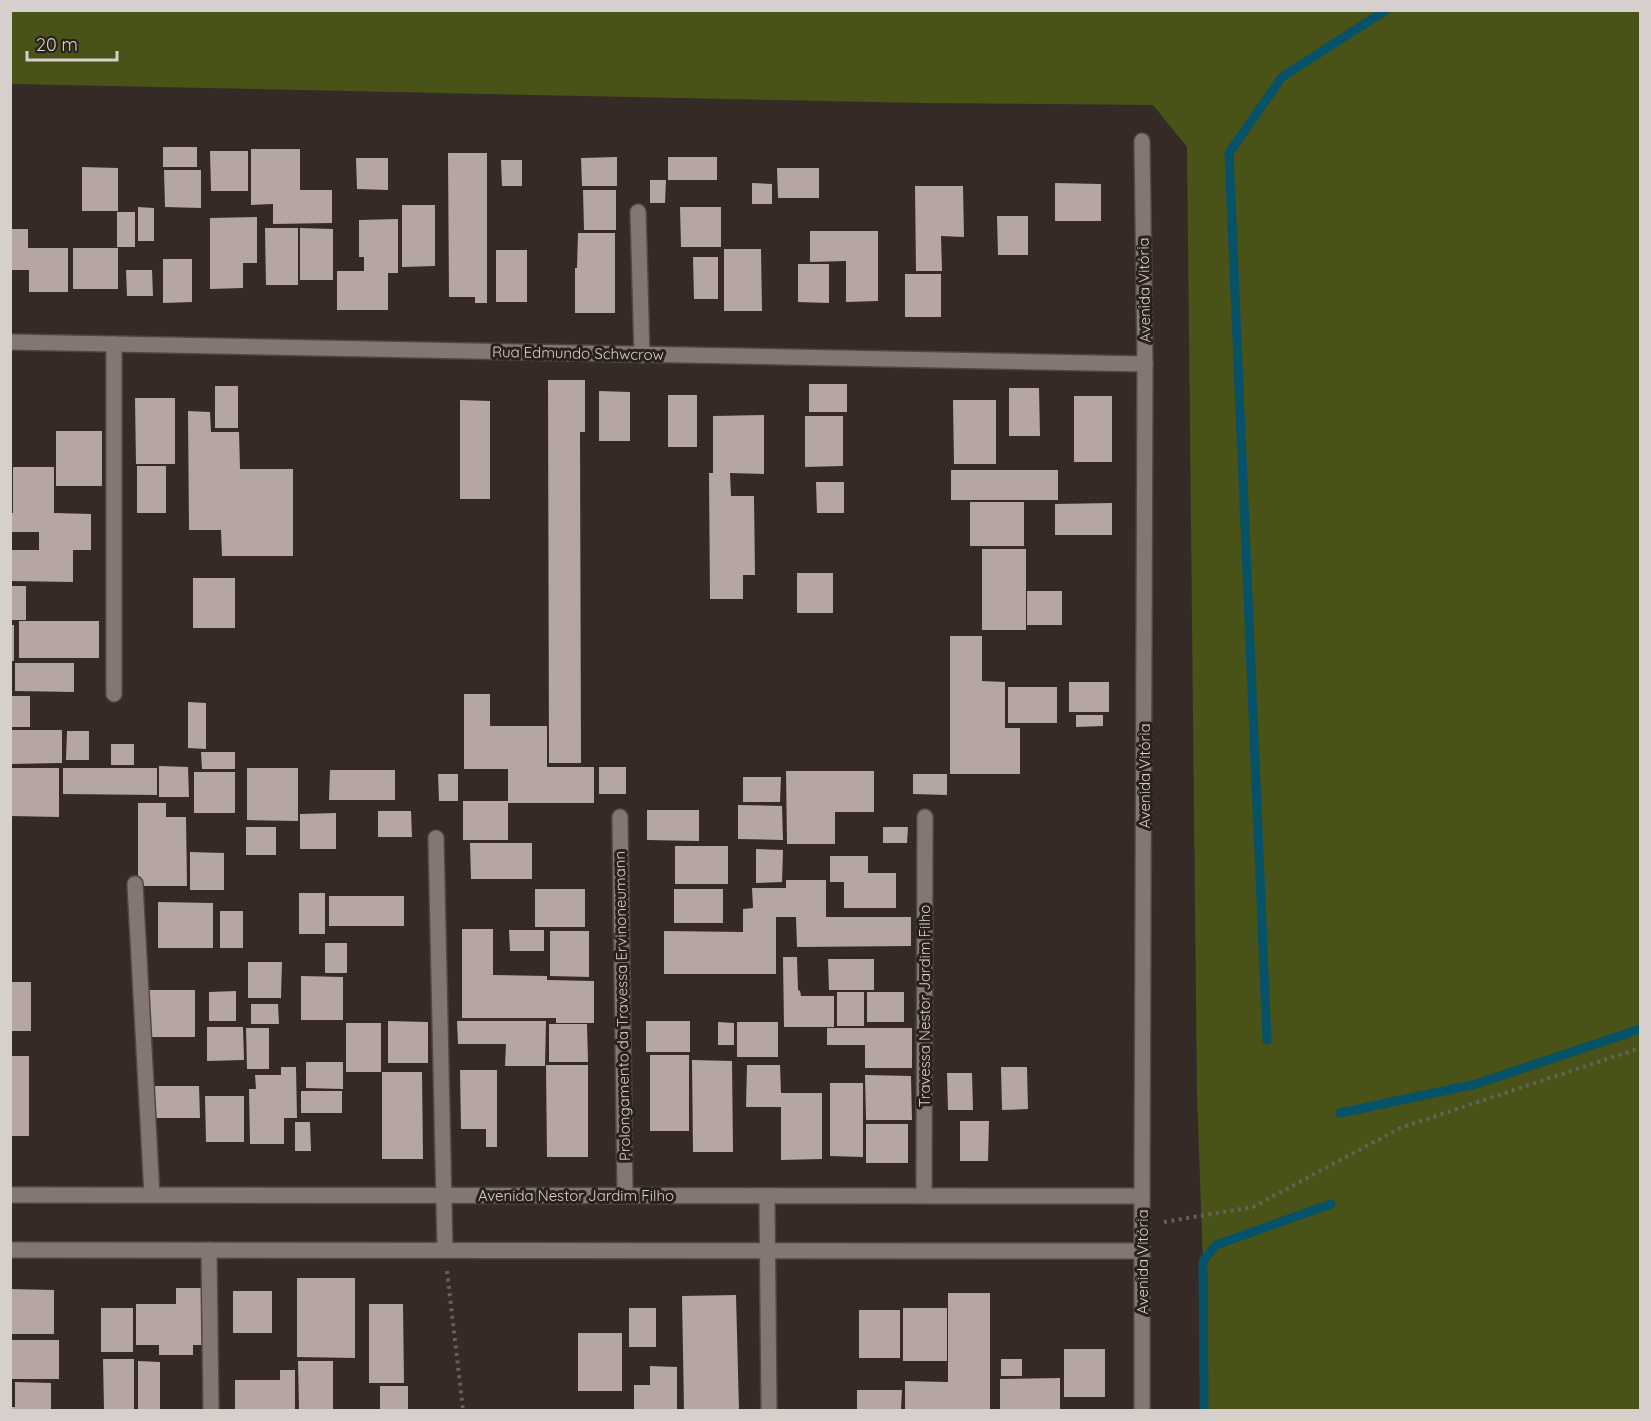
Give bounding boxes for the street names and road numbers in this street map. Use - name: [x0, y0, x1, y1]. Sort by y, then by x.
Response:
- street label: Avenida Vitória: [1134, 237, 1154, 343]
- street label: Rua Edmundo Schwcrow: [492, 342, 664, 364]
- street label: Avenida Vitória: [1135, 723, 1154, 829]
- street label: Prolongamento da Travessa Ervinoneumann: [610, 851, 634, 1161]
- street label: Travessa Nestor Jardim Filho: [915, 905, 934, 1107]
- street label: Avenida Nestor Jardim Filho: [478, 1186, 674, 1205]
- street label: Avenida Vitória: [1133, 1209, 1152, 1315]

